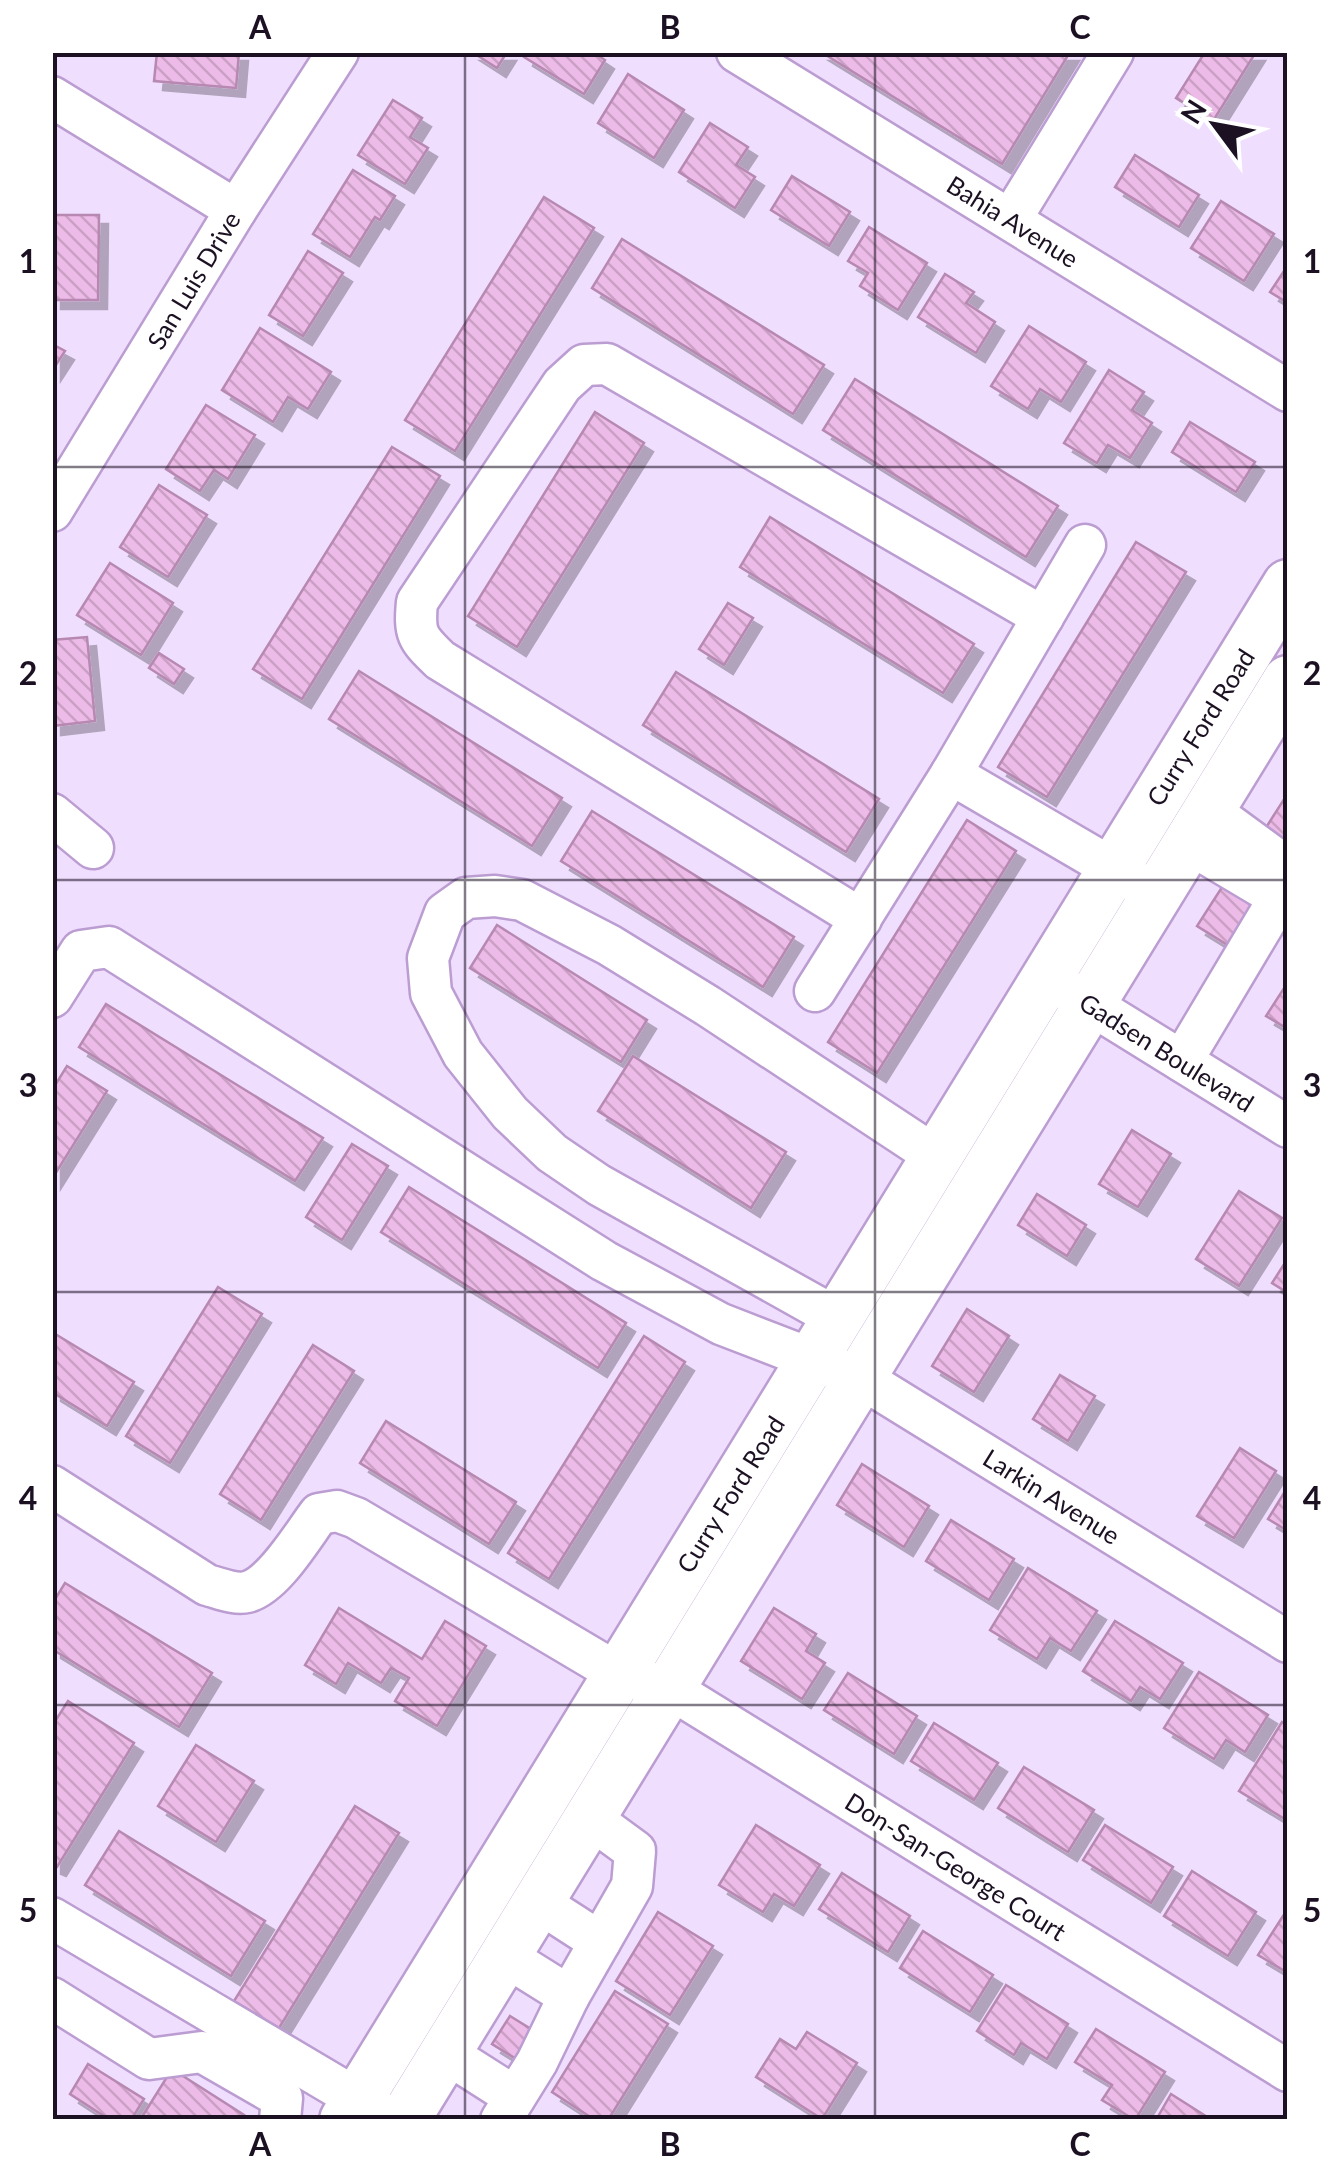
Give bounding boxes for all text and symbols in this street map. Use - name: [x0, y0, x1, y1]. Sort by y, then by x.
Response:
- text: A: [248, 7, 272, 46]
- text: B: [659, 7, 681, 46]
- text: C: [1069, 7, 1091, 46]
- north arrow: [1165, 75, 1265, 175]
- text: N: [1173, 93, 1213, 129]
- street label: Bahia Avenue: [942, 169, 1084, 273]
- street label: San Luis Drive: [140, 206, 246, 354]
- text: 1: [19, 241, 37, 280]
- text: 1: [1303, 241, 1321, 280]
- street label: Curry Ford Road: [1140, 643, 1260, 811]
- text: 2: [19, 653, 37, 692]
- text: 2: [1303, 653, 1321, 692]
- street label: Gadsen Boulevard: [1074, 986, 1260, 1118]
- text: 3: [19, 1065, 37, 1104]
- text: 3: [1303, 1065, 1321, 1104]
- street label: Curry Ford Road: [670, 1410, 790, 1578]
- street label: Larkin Avenue: [978, 1442, 1126, 1550]
- text: 4: [19, 1478, 37, 1517]
- text: 4: [1303, 1478, 1321, 1517]
- street label: Don-San-George Court: [840, 1786, 1072, 1946]
- text: 5: [19, 1890, 37, 1929]
- text: 5: [1303, 1890, 1321, 1929]
- text: A: [248, 2124, 272, 2163]
- text: B: [659, 2124, 681, 2163]
- text: C: [1069, 2124, 1091, 2163]

